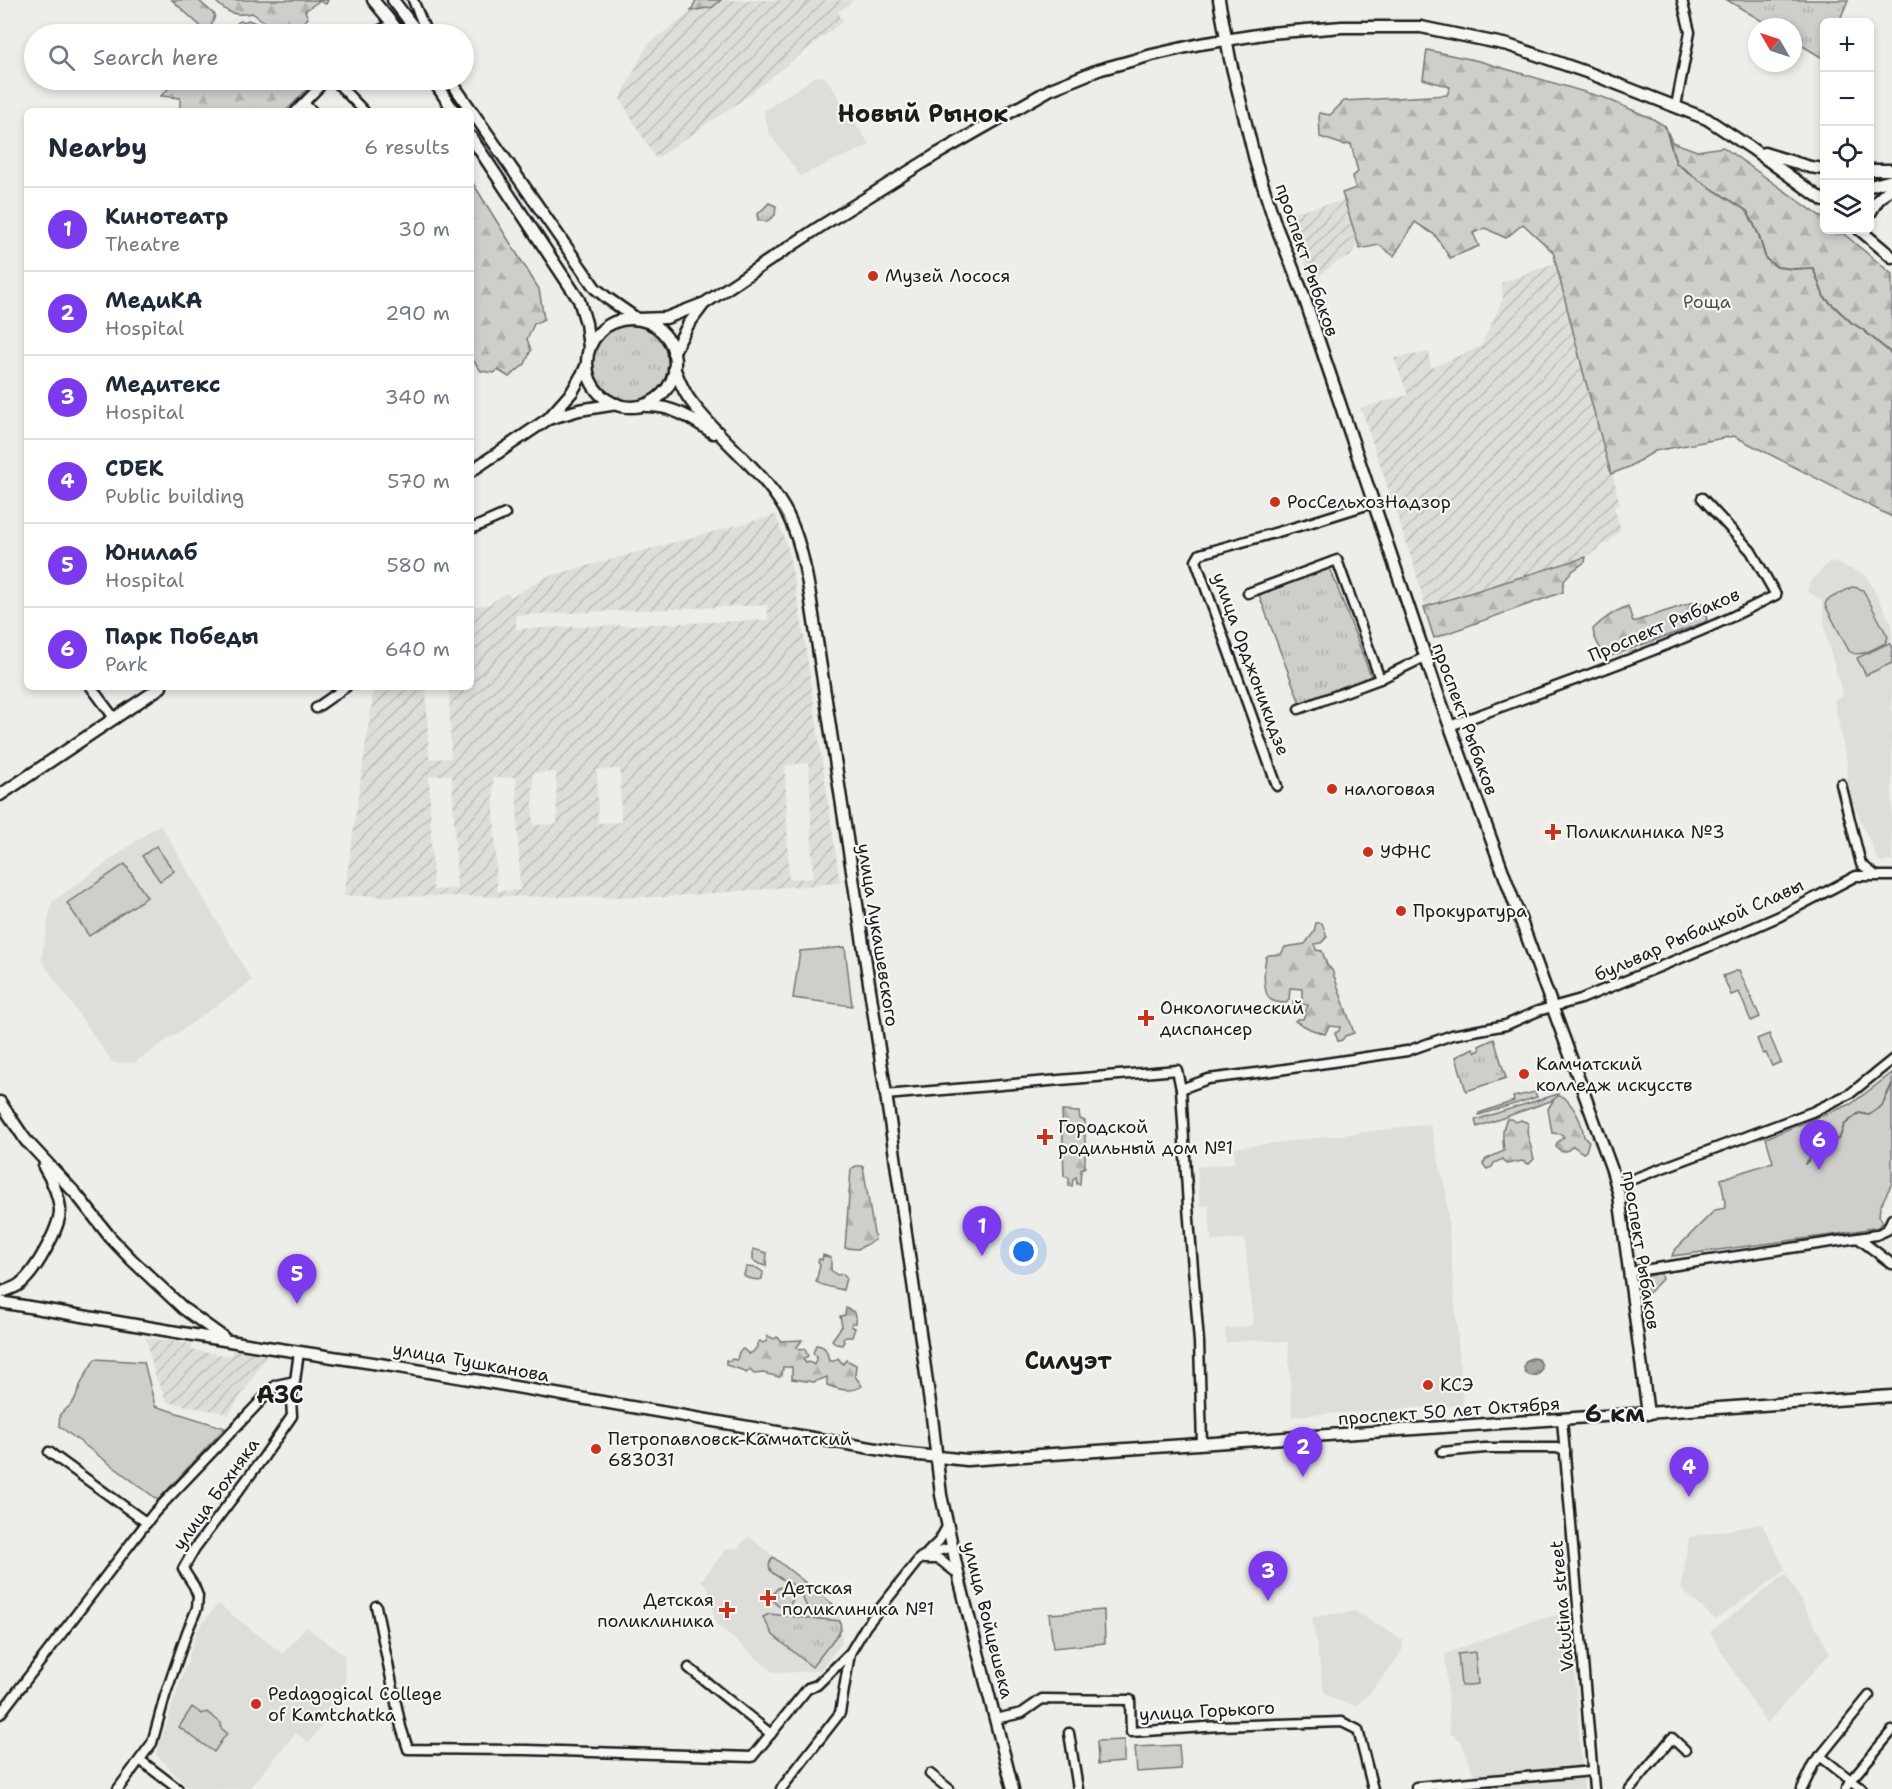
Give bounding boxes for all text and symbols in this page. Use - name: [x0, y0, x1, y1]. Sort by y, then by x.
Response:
- north arrow: [1748, 18, 1802, 72]
- map controls: [1820, 18, 1874, 234]
- button: +: [1820, 18, 1874, 72]
- search box: [24, 24, 474, 90]
- icon: search: [45, 41, 78, 74]
- text: Search here: [93, 43, 219, 72]
- button: −: [1820, 72, 1874, 126]
- district label: Новый Рынок: [838, 98, 1008, 130]
- button: locate: [1820, 126, 1874, 180]
- text: Nearby: [48, 130, 147, 165]
- text: 6 results: [364, 134, 450, 160]
- street label: проспект Рыбаков: [1270, 180, 1344, 340]
- button: layers: [1820, 180, 1874, 234]
- text: Кинотеатр: [105, 202, 228, 231]
- text: 1: [63, 216, 72, 242]
- text: 30 m: [398, 216, 450, 242]
- text: Theatre: [105, 231, 180, 257]
- place label: Музей Лосося: [885, 264, 1010, 288]
- marker: Музей Лосося: [866, 269, 880, 283]
- text: МедиКА: [105, 286, 202, 315]
- park label: Роща: [1683, 290, 1731, 314]
- text: 2: [61, 300, 75, 326]
- text: 290 m: [385, 300, 450, 326]
- text: Hospital: [105, 315, 184, 341]
- text: Медитекс: [105, 370, 221, 399]
- text: 3: [61, 384, 75, 410]
- text: 340 m: [385, 384, 450, 410]
- text: Hospital: [105, 399, 184, 425]
- text: CDEK: [105, 454, 164, 483]
- text: 4: [61, 468, 75, 494]
- text: 570 m: [387, 468, 450, 494]
- text: Public building: [105, 483, 244, 509]
- place label: РосСельхозНадзор: [1287, 490, 1451, 514]
- marker: РосСельхозНадзор: [1268, 495, 1282, 509]
- text: Юнилаб: [105, 538, 197, 567]
- text: 5: [61, 552, 74, 578]
- text: 580 m: [387, 552, 450, 578]
- text: Hospital: [105, 567, 184, 593]
- street label: улица Орджоникидзе: [1207, 569, 1295, 759]
- street label: Проспект Рыбаков: [1585, 582, 1743, 668]
- text: Парк Победы: [105, 622, 259, 651]
- text: 6: [61, 636, 75, 662]
- text: 640 m: [385, 636, 450, 662]
- street label: проспект Рыбаков: [1426, 640, 1504, 798]
- text: Park: [105, 651, 148, 677]
- place label: налоговая: [1344, 777, 1435, 801]
- marker: налоговая: [1325, 782, 1339, 796]
- place label: Поликлиника №3: [1566, 820, 1725, 844]
- marker: Поликлиника №3: [1544, 823, 1562, 841]
- place label: УФНС: [1380, 840, 1431, 864]
- street label: улица Лукашевского: [852, 842, 904, 1028]
- marker: УФНС: [1361, 845, 1375, 859]
- street label: бульвар Рыбацкой Славы: [1591, 873, 1807, 987]
- place label: Прокуратура: [1413, 899, 1527, 923]
- marker: Прокуратура: [1394, 904, 1408, 918]
- place label: Онкологический диспансер: [1160, 996, 1304, 1041]
- marker: Онкологический диспансер: [1137, 1009, 1155, 1027]
- place label: Камчатский колледж искусств: [1536, 1052, 1693, 1097]
- marker: Камчатский колледж искусств: [1517, 1067, 1531, 1081]
- place label: Городской родильный дом №1: [1058, 1115, 1233, 1160]
- pin: 6: [1800, 1120, 1838, 1170]
- marker: Городской родильный дом №1: [1036, 1128, 1054, 1146]
- street label: проспект Рыбаков: [1617, 1169, 1665, 1331]
- pin: 1: [962, 1206, 1002, 1256]
- your location: [1009, 1237, 1038, 1266]
- pin: 5: [278, 1254, 316, 1304]
- street label: улица Тушканова: [391, 1336, 551, 1388]
- district label: Силуэт: [1024, 1345, 1112, 1377]
- place label: КСЭ: [1440, 1373, 1474, 1397]
- marker: КСЭ: [1421, 1378, 1435, 1392]
- district label: АЗС: [256, 1379, 304, 1411]
- street label: проспект 50 лет Октября: [1337, 1391, 1561, 1431]
- district label: 6 км: [1585, 1398, 1645, 1430]
- place label: Петропавловск-Камчатский 683031: [608, 1427, 852, 1472]
- pin: 2: [1284, 1428, 1322, 1477]
- street label: улица Бохняка: [167, 1433, 265, 1555]
- marker: Петропавловск-Камчатский 683031: [589, 1442, 603, 1456]
- pin: 4: [1670, 1448, 1708, 1497]
- street label: улица Войцешека: [957, 1539, 1019, 1701]
- street label: Vatutina street: [1544, 1539, 1580, 1673]
- pin: 3: [1248, 1552, 1288, 1601]
- place label: Детская поликлиника №1: [782, 1576, 934, 1621]
- place label: Детская поликлиника: [597, 1588, 714, 1633]
- marker: Детская поликлиника №1: [759, 1589, 777, 1607]
- marker: Детская поликлиника: [718, 1601, 736, 1619]
- place label: Pedagogical College of Kamtchatka: [268, 1682, 442, 1727]
- street label: улица Горького: [1139, 1695, 1275, 1727]
- marker: Pedagogical College of Kamtchatka: [249, 1697, 263, 1711]

